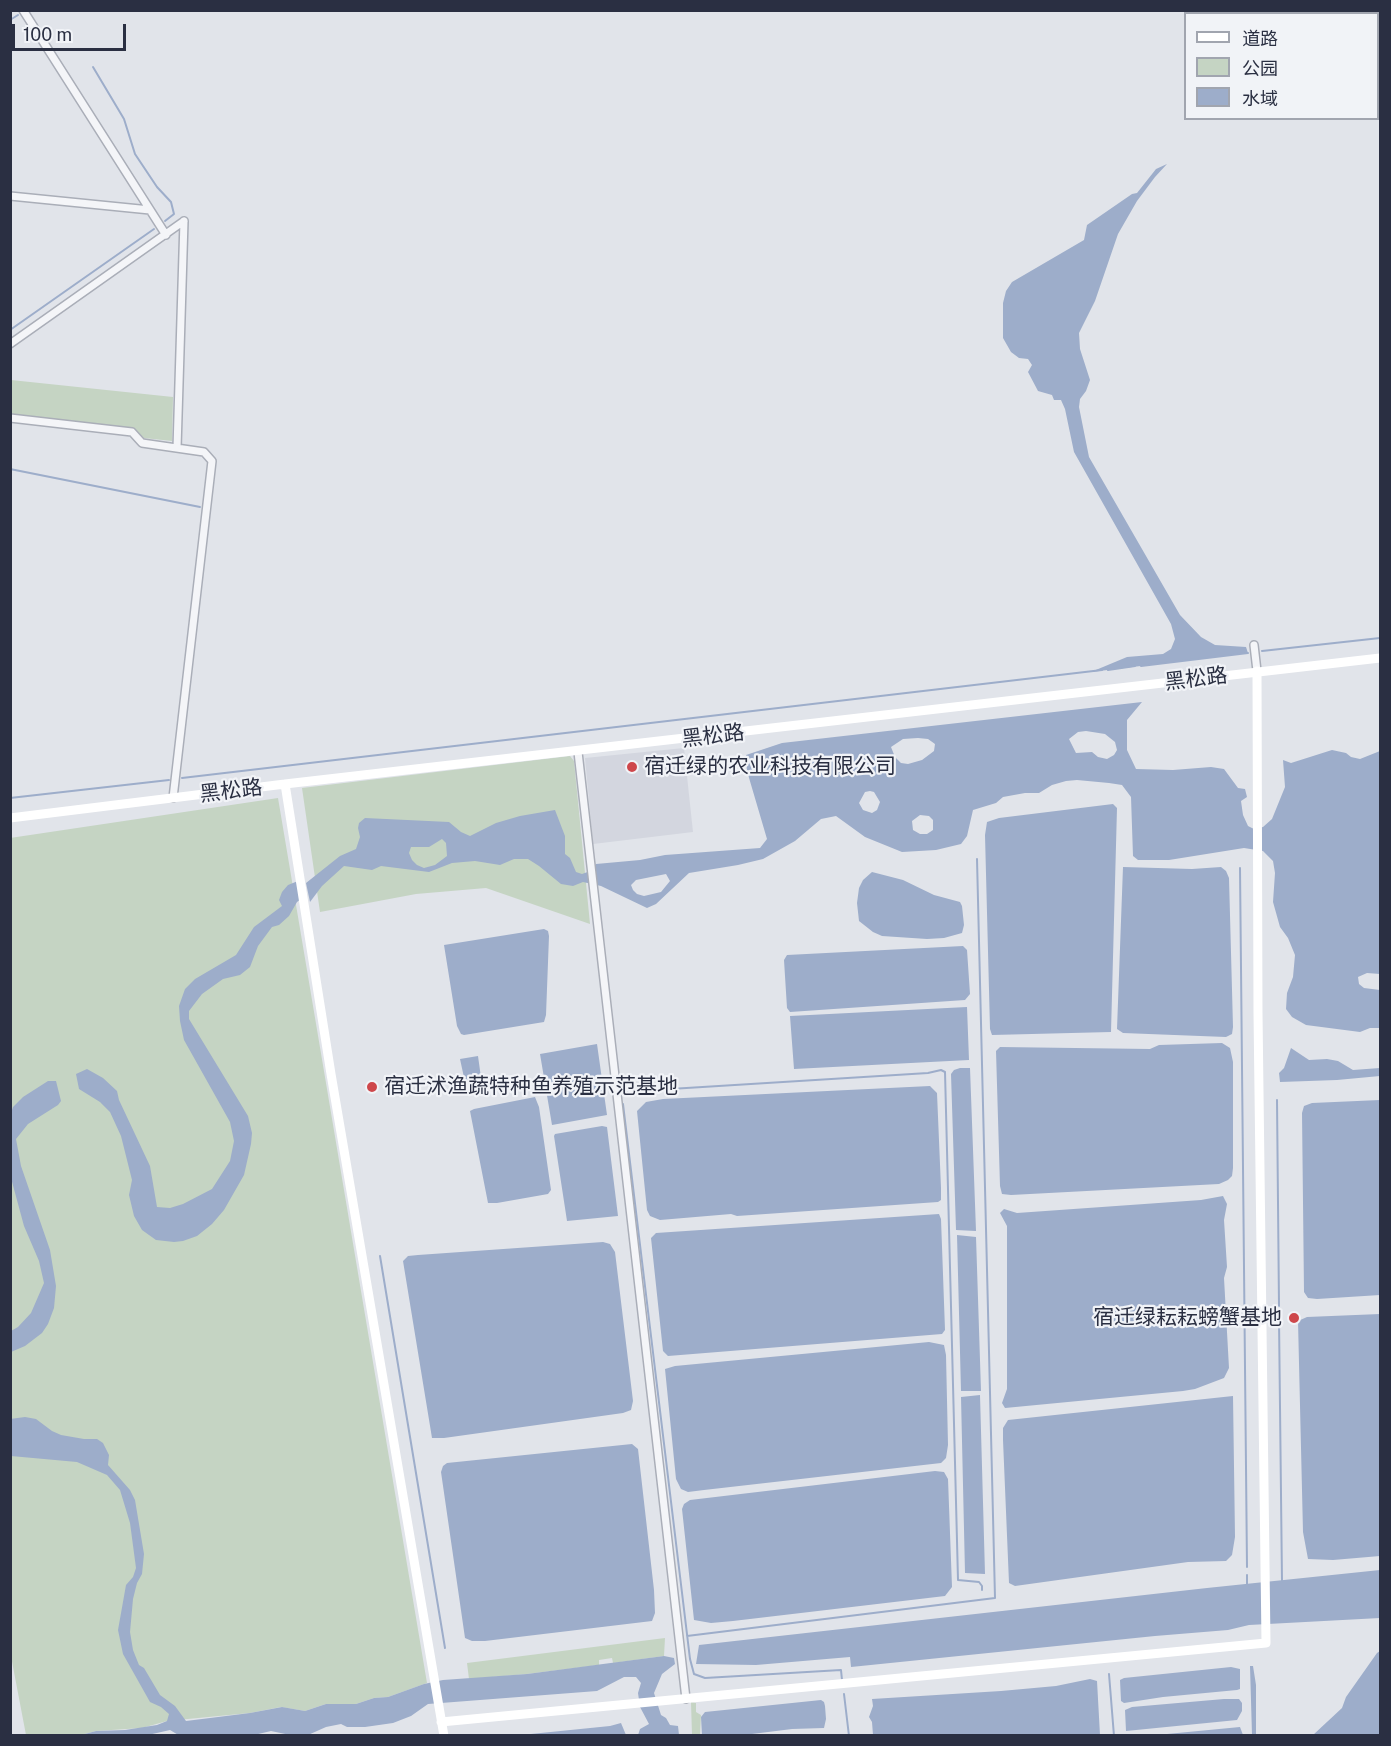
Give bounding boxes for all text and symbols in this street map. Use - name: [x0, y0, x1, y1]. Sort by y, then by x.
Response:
- scale bar: [15, 12, 129, 50]
- legend: [1184, 12, 1379, 120]
- text: 100 m: [23, 24, 72, 45]
- text: 道路: [1242, 28, 1278, 49]
- text: 公园: [1242, 58, 1278, 79]
- text: 水域: [1242, 88, 1278, 109]
- street label: 黑松路: [1163, 663, 1229, 695]
- street label: 黑松路: [680, 720, 746, 752]
- place label: 宿迁绿的农业科技有限公司: [644, 754, 896, 780]
- marker: 宿迁绿的农业科技有限公司: [625, 760, 639, 774]
- street label: 黑松路: [198, 775, 264, 807]
- place label: 宿迁沭渔蔬特种鱼养殖示范基地: [384, 1074, 678, 1100]
- marker: 宿迁沭渔蔬特种鱼养殖示范基地: [365, 1080, 379, 1094]
- place label: 宿迁绿耘耘螃蟹基地: [1093, 1305, 1282, 1331]
- marker: 宿迁绿耘耘螃蟹基地: [1287, 1311, 1301, 1325]

